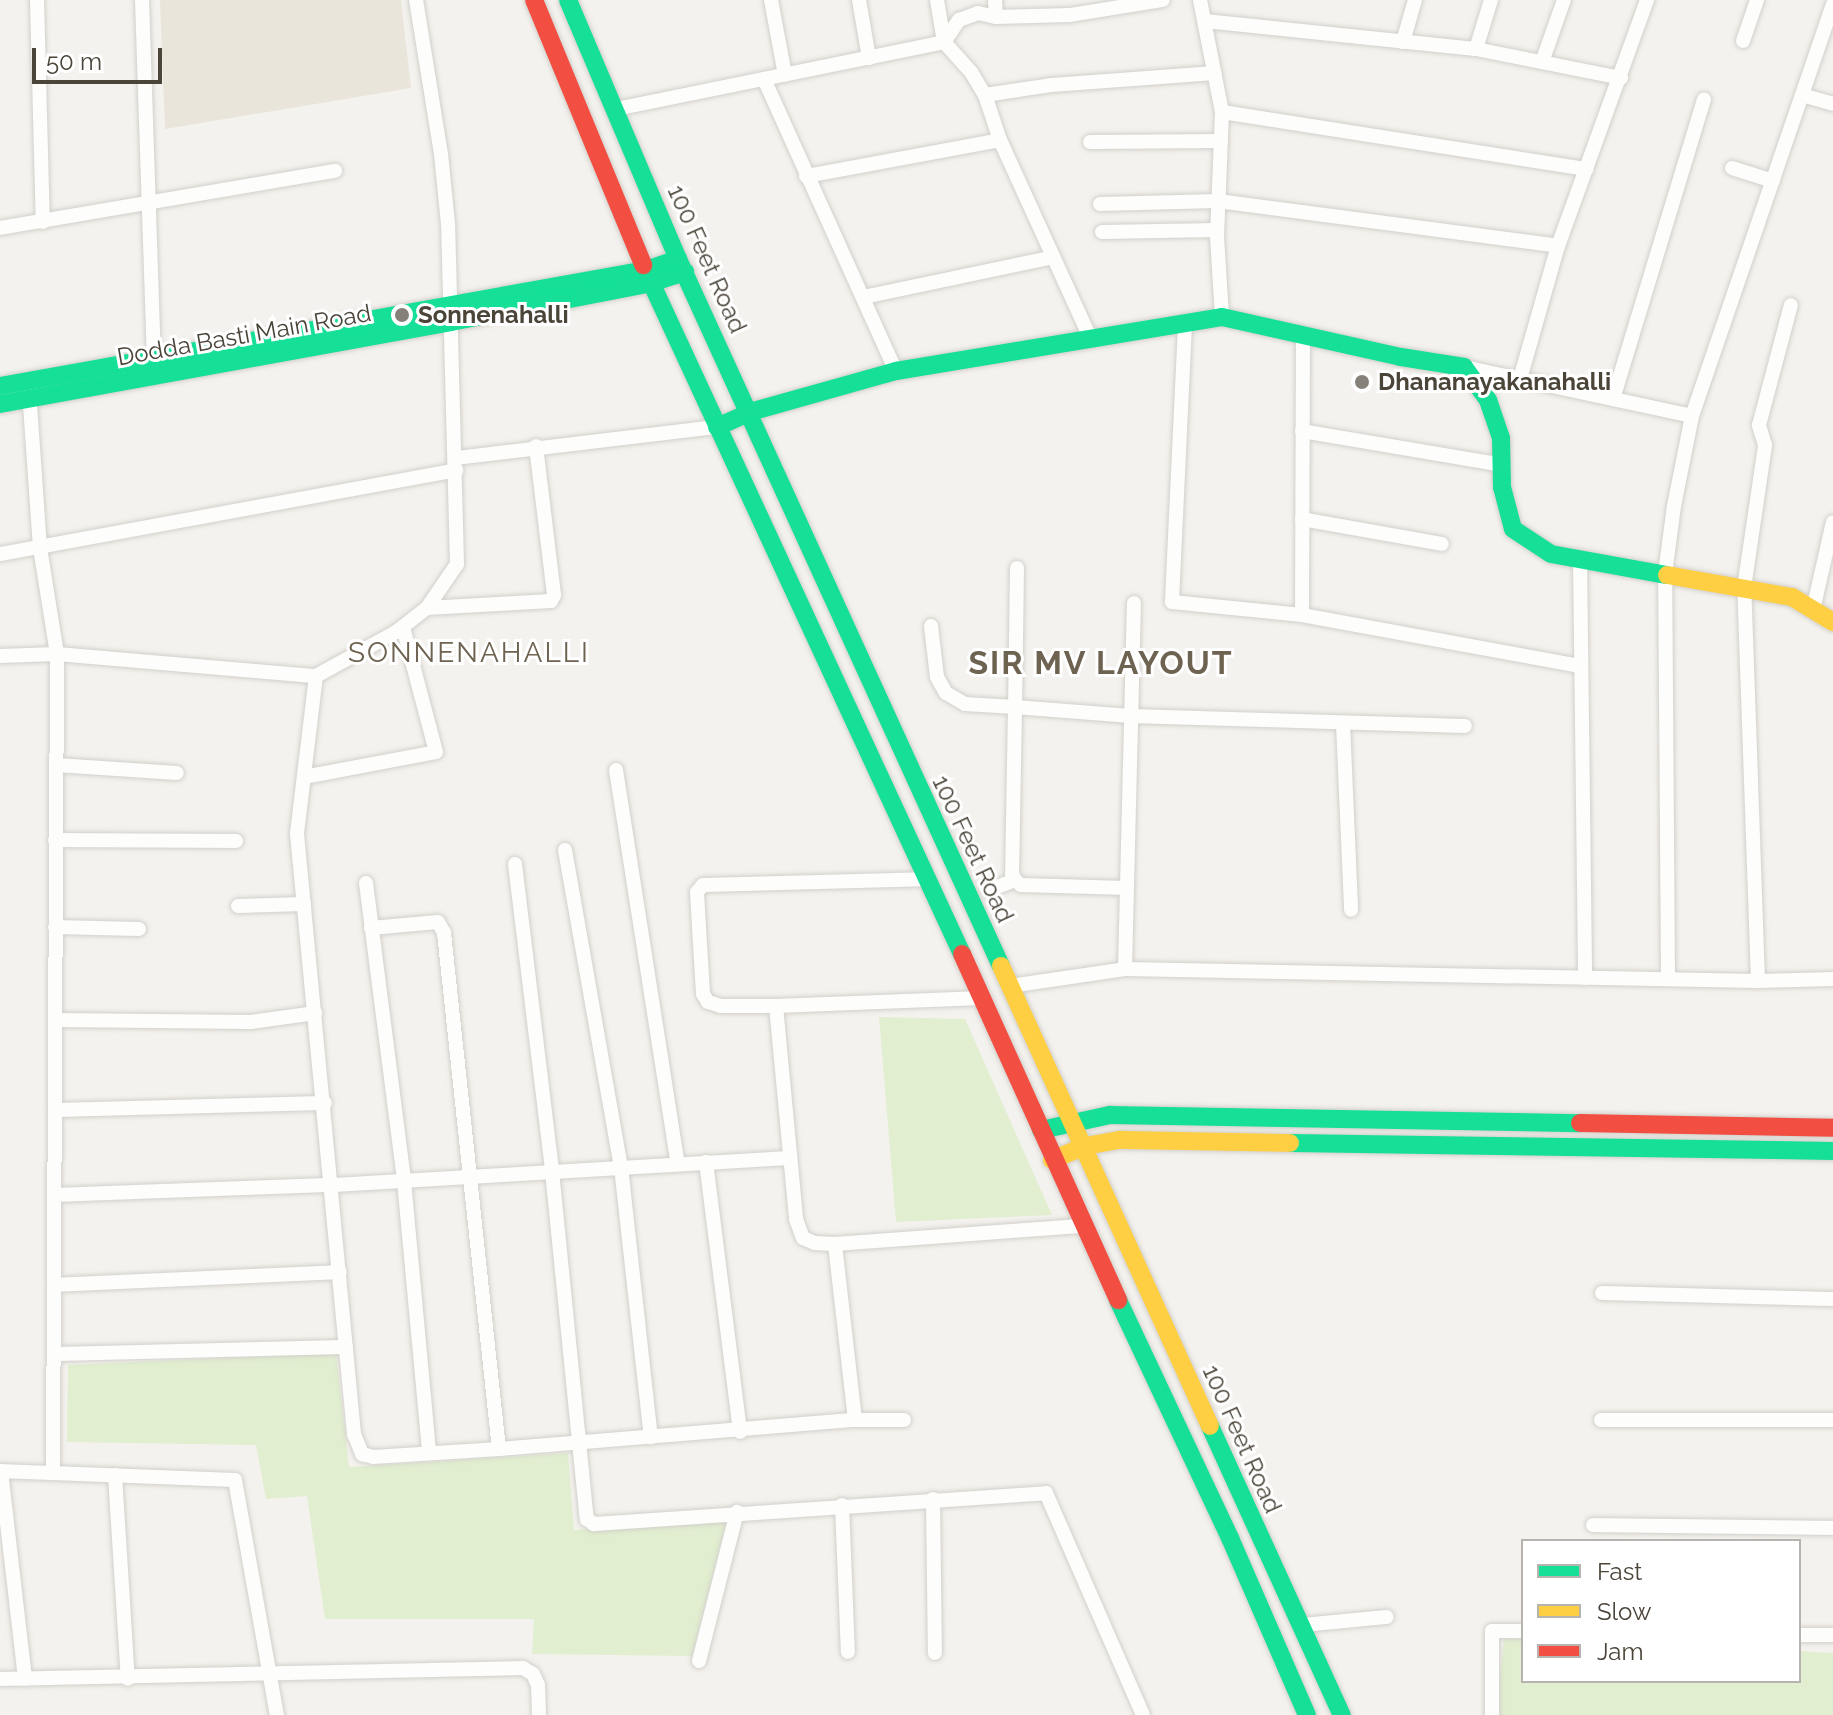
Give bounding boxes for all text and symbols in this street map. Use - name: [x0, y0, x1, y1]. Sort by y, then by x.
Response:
- scale bar: [36, 32, 166, 82]
- text: 50 m: [46, 47, 102, 76]
- street label: 100 Feet Road: [662, 181, 752, 337]
- street label: Dodda Basti Main Road: [115, 298, 373, 372]
- place label: Sonnenahalli: [418, 301, 569, 329]
- marker: Sonnenahalli: [393, 306, 411, 324]
- place label: Dhananayakanahalli: [1378, 368, 1611, 396]
- marker: Dhananayakanahalli: [1353, 373, 1371, 391]
- district label: SONNENAHALLI: [348, 636, 590, 670]
- district label: SIR MV LAYOUT: [968, 644, 1234, 682]
- street label: 100 Feet Road: [926, 771, 1020, 927]
- street label: 100 Feet Road: [1197, 1361, 1287, 1517]
- legend: [1521, 1539, 1801, 1683]
- text: Fast: [1597, 1557, 1642, 1586]
- text: Slow: [1597, 1597, 1651, 1626]
- text: Jam: [1597, 1637, 1643, 1666]

